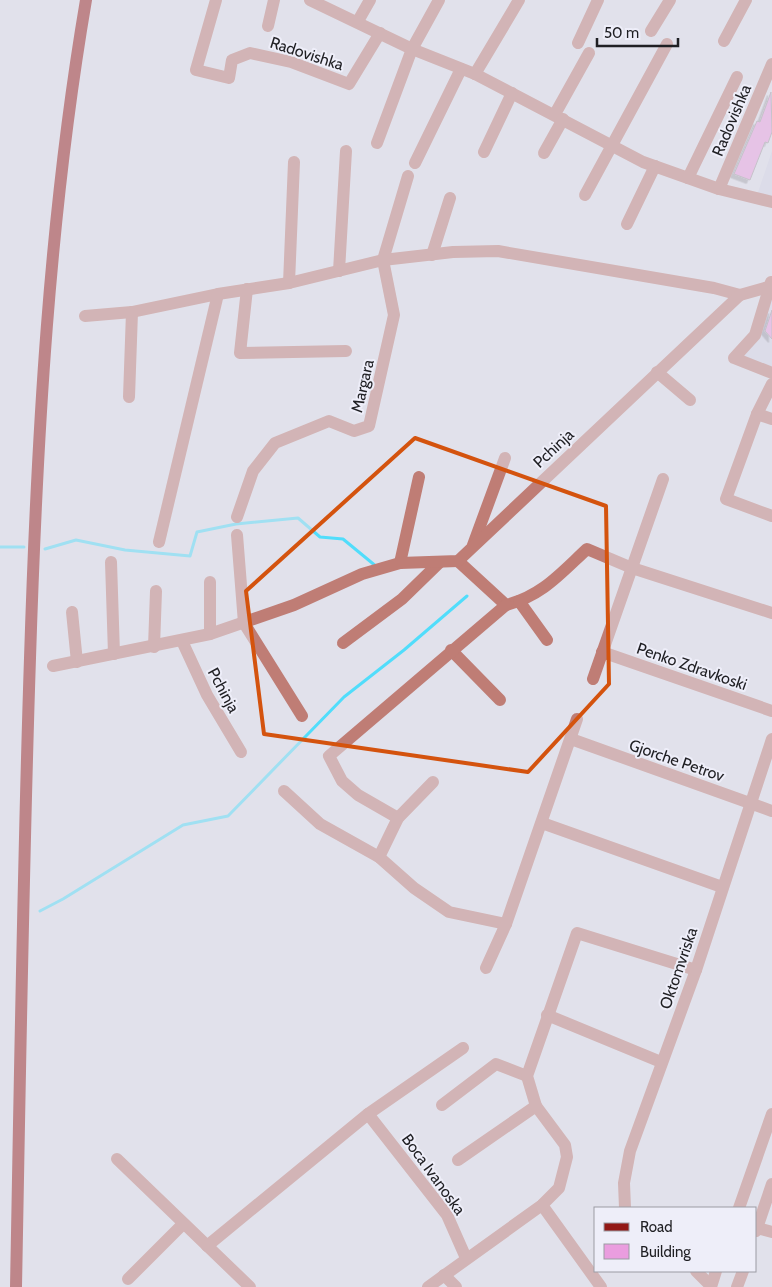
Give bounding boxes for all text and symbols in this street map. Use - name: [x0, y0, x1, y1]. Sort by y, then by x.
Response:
- scale bar: [597, 15, 678, 47]
- text: 50 m: [604, 24, 639, 42]
- street label: Radovishka: [268, 33, 346, 74]
- street label: Radovishka: [708, 81, 755, 159]
- street label: Margara: [347, 357, 378, 414]
- street label: Pchinja: [529, 425, 578, 472]
- street label: Penko Zdravkoski: [634, 639, 750, 694]
- street label: Pchinja: [204, 664, 243, 716]
- street label: Gjorche Petrov: [627, 735, 727, 786]
- street label: Oktomvriska: [656, 925, 701, 1011]
- street label: Boca Ivanoska: [398, 1130, 470, 1219]
- legend: [594, 1207, 757, 1272]
- text: Road: [640, 1218, 673, 1236]
- text: Building: [640, 1243, 691, 1261]

